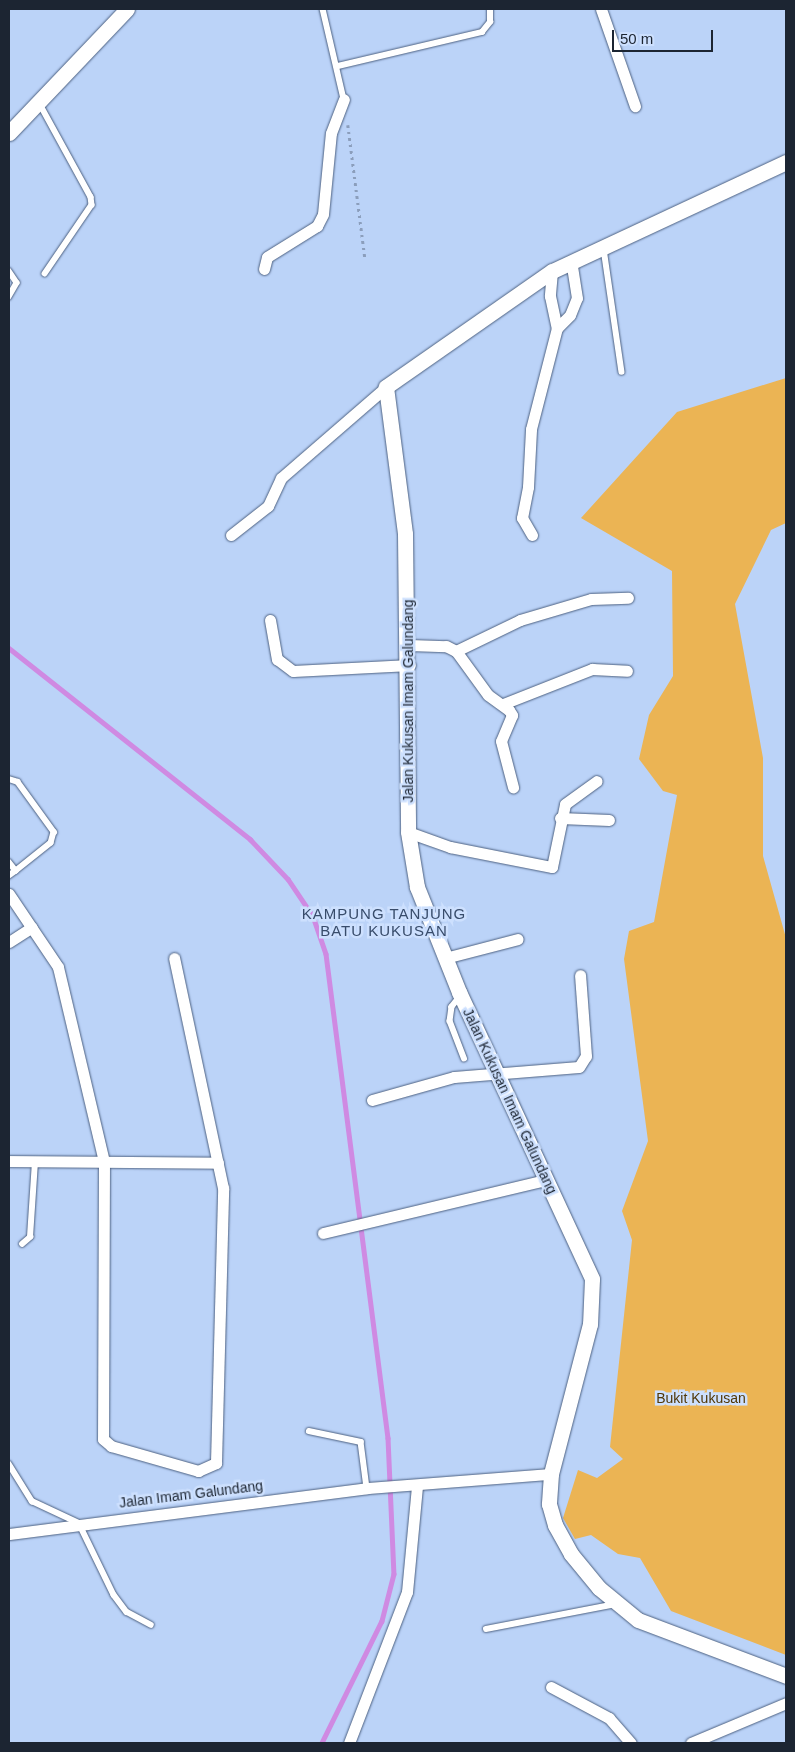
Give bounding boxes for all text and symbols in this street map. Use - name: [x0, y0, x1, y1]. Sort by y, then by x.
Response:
- scale bar: [615, 20, 716, 52]
- text: 50 m: [620, 30, 653, 47]
- street label: Jalan Kukusan Imam Galundang: [400, 599, 416, 803]
- district label: KAMPUNG TANJUNG BATU KUKUSAN: [300, 904, 468, 939]
- street label: Jalan Kukusan Imam Galundang: [459, 1005, 561, 1197]
- park label: Bukit Kukusan: [656, 1390, 746, 1406]
- street label: Jalan Imam Galundang: [118, 1477, 264, 1511]

